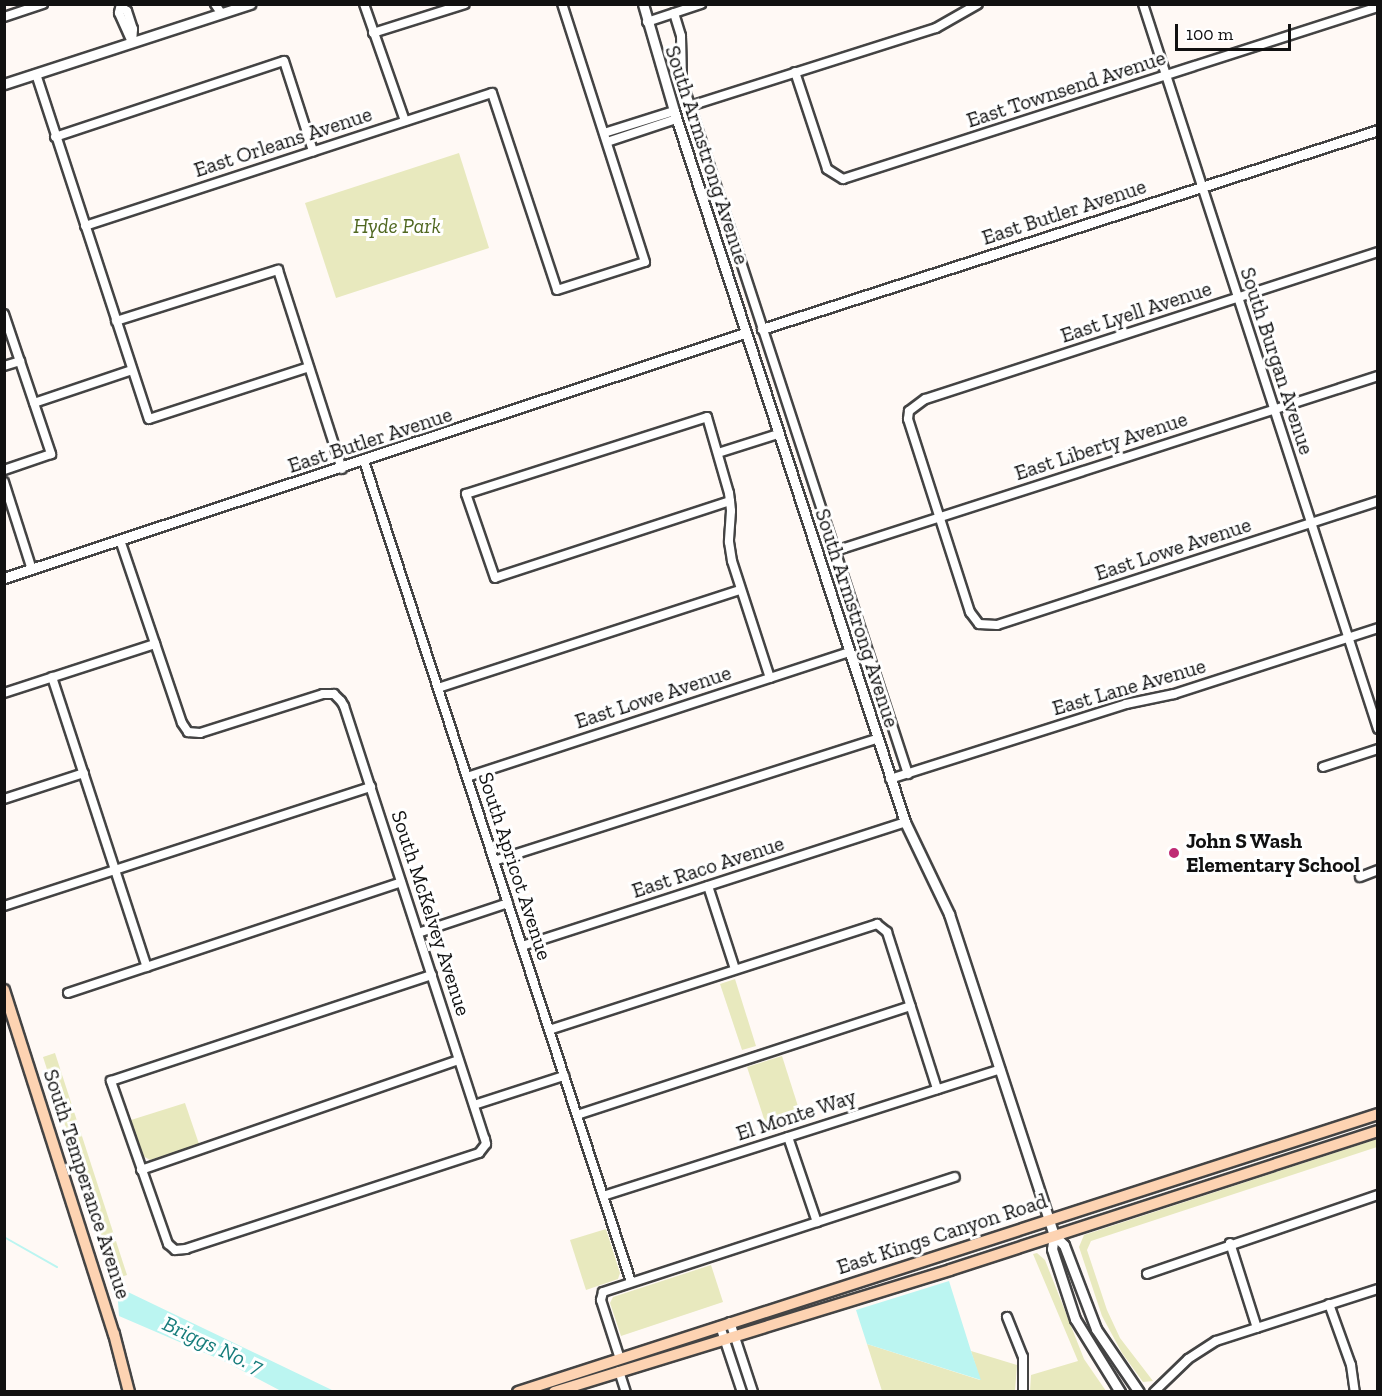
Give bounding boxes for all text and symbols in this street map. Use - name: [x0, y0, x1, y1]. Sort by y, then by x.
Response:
- scale bar: [1178, 12, 1294, 50]
- text: 100 m: [1186, 23, 1233, 45]
- street label: South Armstrong Avenue: [659, 42, 755, 268]
- street label: East Townsend Avenue: [963, 45, 1169, 133]
- street label: East Orleans Avenue: [190, 101, 376, 183]
- street label: East Butler Avenue: [978, 173, 1150, 251]
- park label: Hyde Park: [353, 213, 441, 239]
- street label: South Burgan Avenue: [1235, 264, 1319, 458]
- street label: East Lyell Avenue: [1057, 276, 1215, 348]
- street label: East Butler Avenue: [284, 401, 456, 479]
- street label: East Liberty Avenue: [1011, 406, 1191, 486]
- street label: South Armstrong Avenue: [809, 505, 905, 731]
- street label: East Lowe Avenue: [1091, 512, 1255, 586]
- street label: East Lane Avenue: [1049, 653, 1209, 721]
- street label: East Lowe Avenue: [571, 660, 735, 734]
- street label: South Apricot Avenue: [473, 768, 557, 964]
- street label: South McKelvey Avenue: [386, 807, 476, 1019]
- place label: John S Wash Elementary School: [1186, 828, 1361, 878]
- street label: East Raco Avenue: [628, 830, 788, 904]
- marker: John S Wash Elementary School: [1167, 846, 1181, 860]
- street label: South Temperance Avenue: [38, 1065, 136, 1303]
- street label: El Monte Way: [733, 1084, 859, 1146]
- street label: East Kings Canyon Road: [834, 1188, 1050, 1280]
- water label: Briggs No. 7: [158, 1310, 268, 1380]

